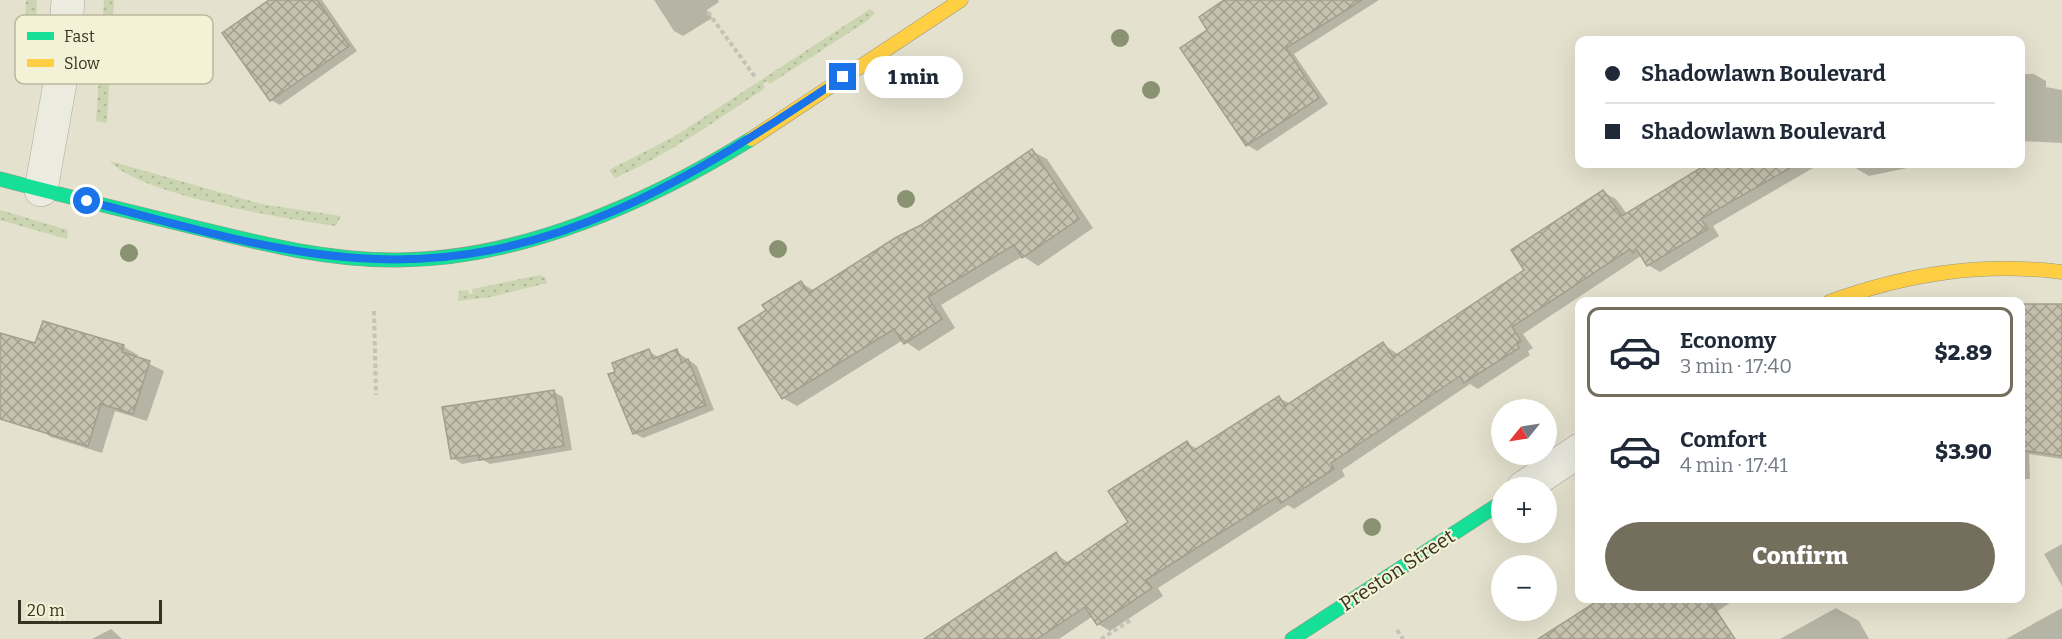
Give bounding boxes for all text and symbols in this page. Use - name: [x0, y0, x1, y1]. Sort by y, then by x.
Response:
- legend: [15, 15, 213, 84]
- text: Fast: [64, 27, 95, 46]
- text: Slow: [64, 54, 100, 73]
- callout: 1 min: [864, 56, 963, 98]
- text: Shadowlawn Boulevard: [1641, 60, 1886, 87]
- route end: [829, 63, 856, 90]
- text: 1 min: [888, 65, 939, 89]
- text: Shadowlawn Boulevard: [1641, 118, 1886, 145]
- route start: [73, 187, 100, 214]
- icon: car: [1608, 325, 1662, 379]
- text: Economy: [1680, 327, 1776, 354]
- text: $2.89: [1935, 339, 1992, 366]
- text: 3 min · 17:40: [1680, 354, 1792, 378]
- north arrow: [1491, 399, 1557, 465]
- map controls: [1491, 399, 1557, 621]
- icon: car: [1608, 424, 1662, 478]
- text: Comfort: [1680, 426, 1767, 453]
- text: $3.90: [1935, 438, 1992, 465]
- text: 4 min · 17:41: [1680, 453, 1788, 477]
- button: +: [1491, 477, 1557, 543]
- button: Confirm: [1605, 522, 1995, 591]
- street label: Preston Street: [1335, 524, 1459, 616]
- button: −: [1491, 555, 1557, 621]
- scale bar: [18, 597, 162, 624]
- text: 20 m: [27, 601, 64, 620]

